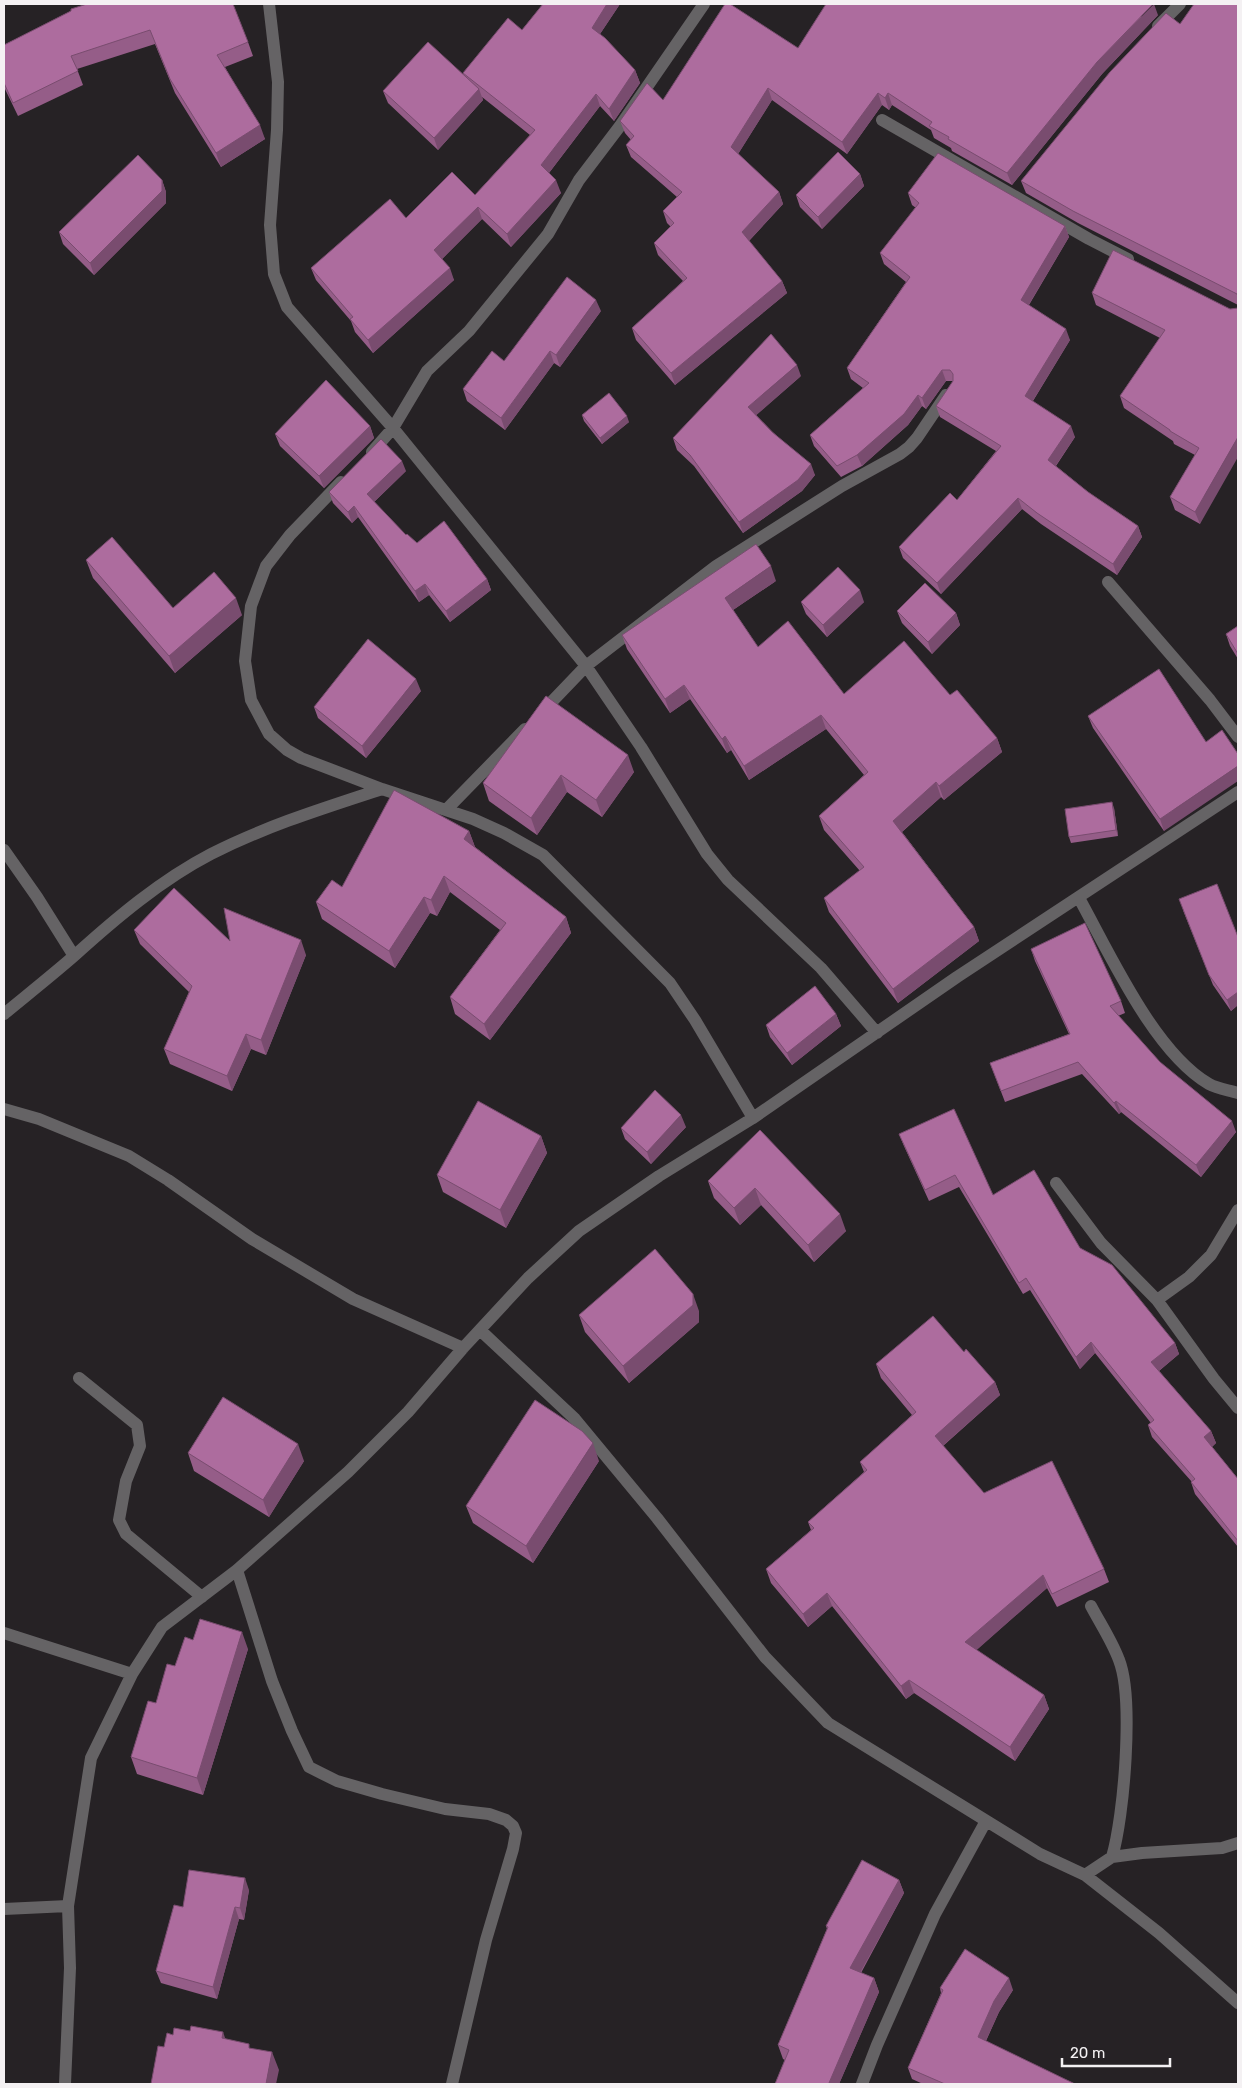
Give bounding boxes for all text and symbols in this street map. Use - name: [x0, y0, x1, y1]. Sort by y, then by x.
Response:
- scale bar: [1062, 2036, 1170, 2068]
- text: 20 m: [1070, 2044, 1105, 2062]

